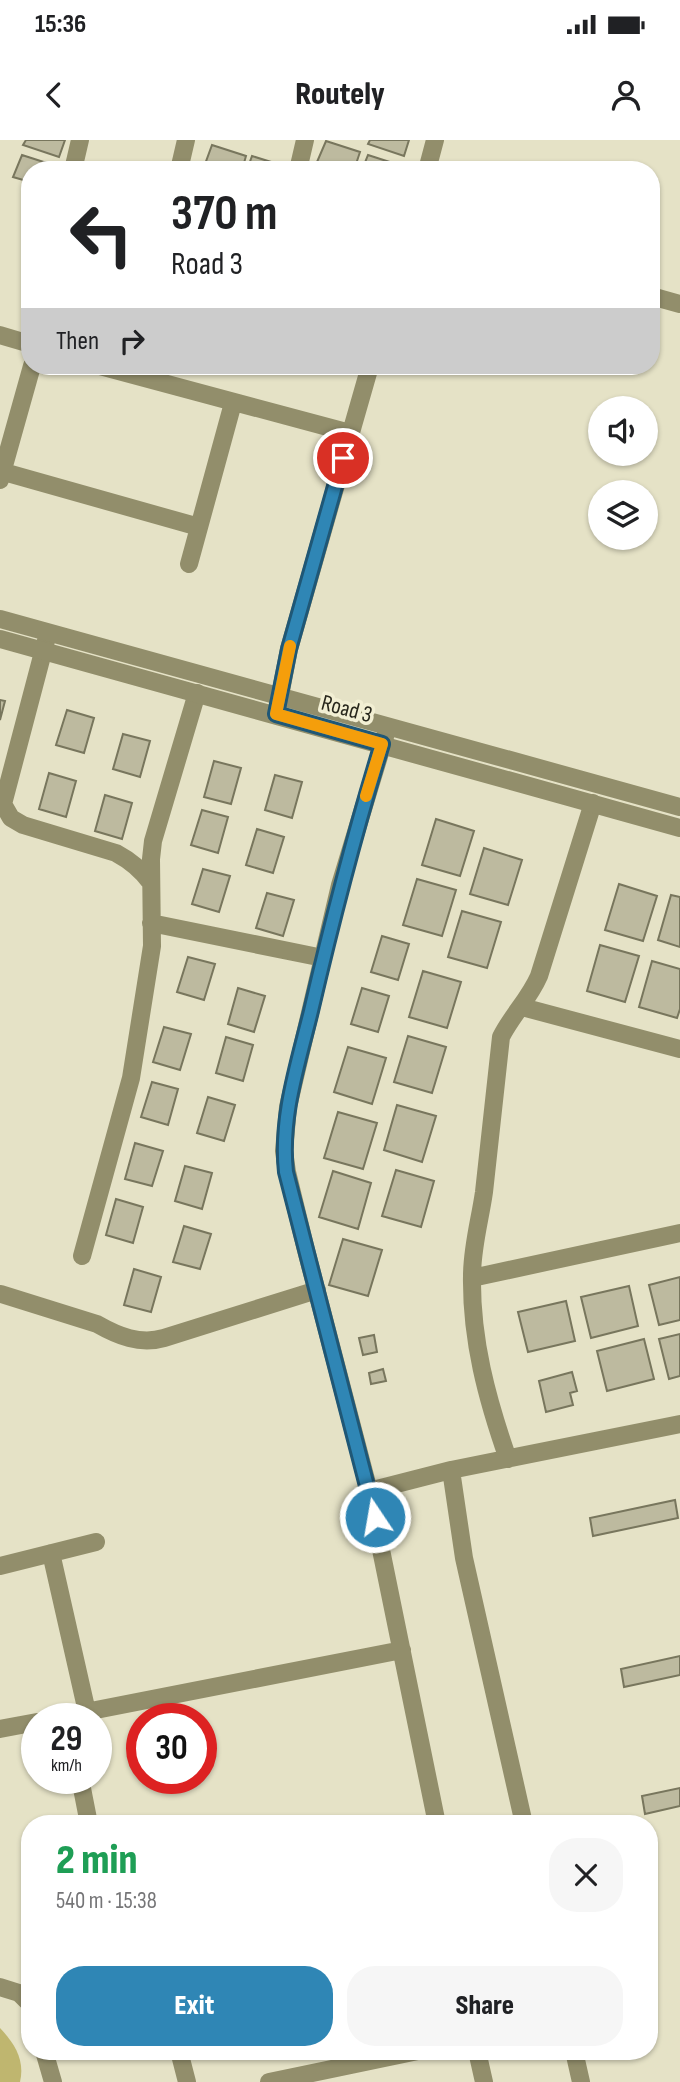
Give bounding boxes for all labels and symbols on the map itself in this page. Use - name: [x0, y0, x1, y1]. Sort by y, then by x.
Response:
- pin: [313, 428, 373, 488]
- street label: Road 3: [318, 689, 375, 729]
- position arrow: [338, 1480, 412, 1554]
- speed limit sign: 30: [126, 1703, 217, 1794]

